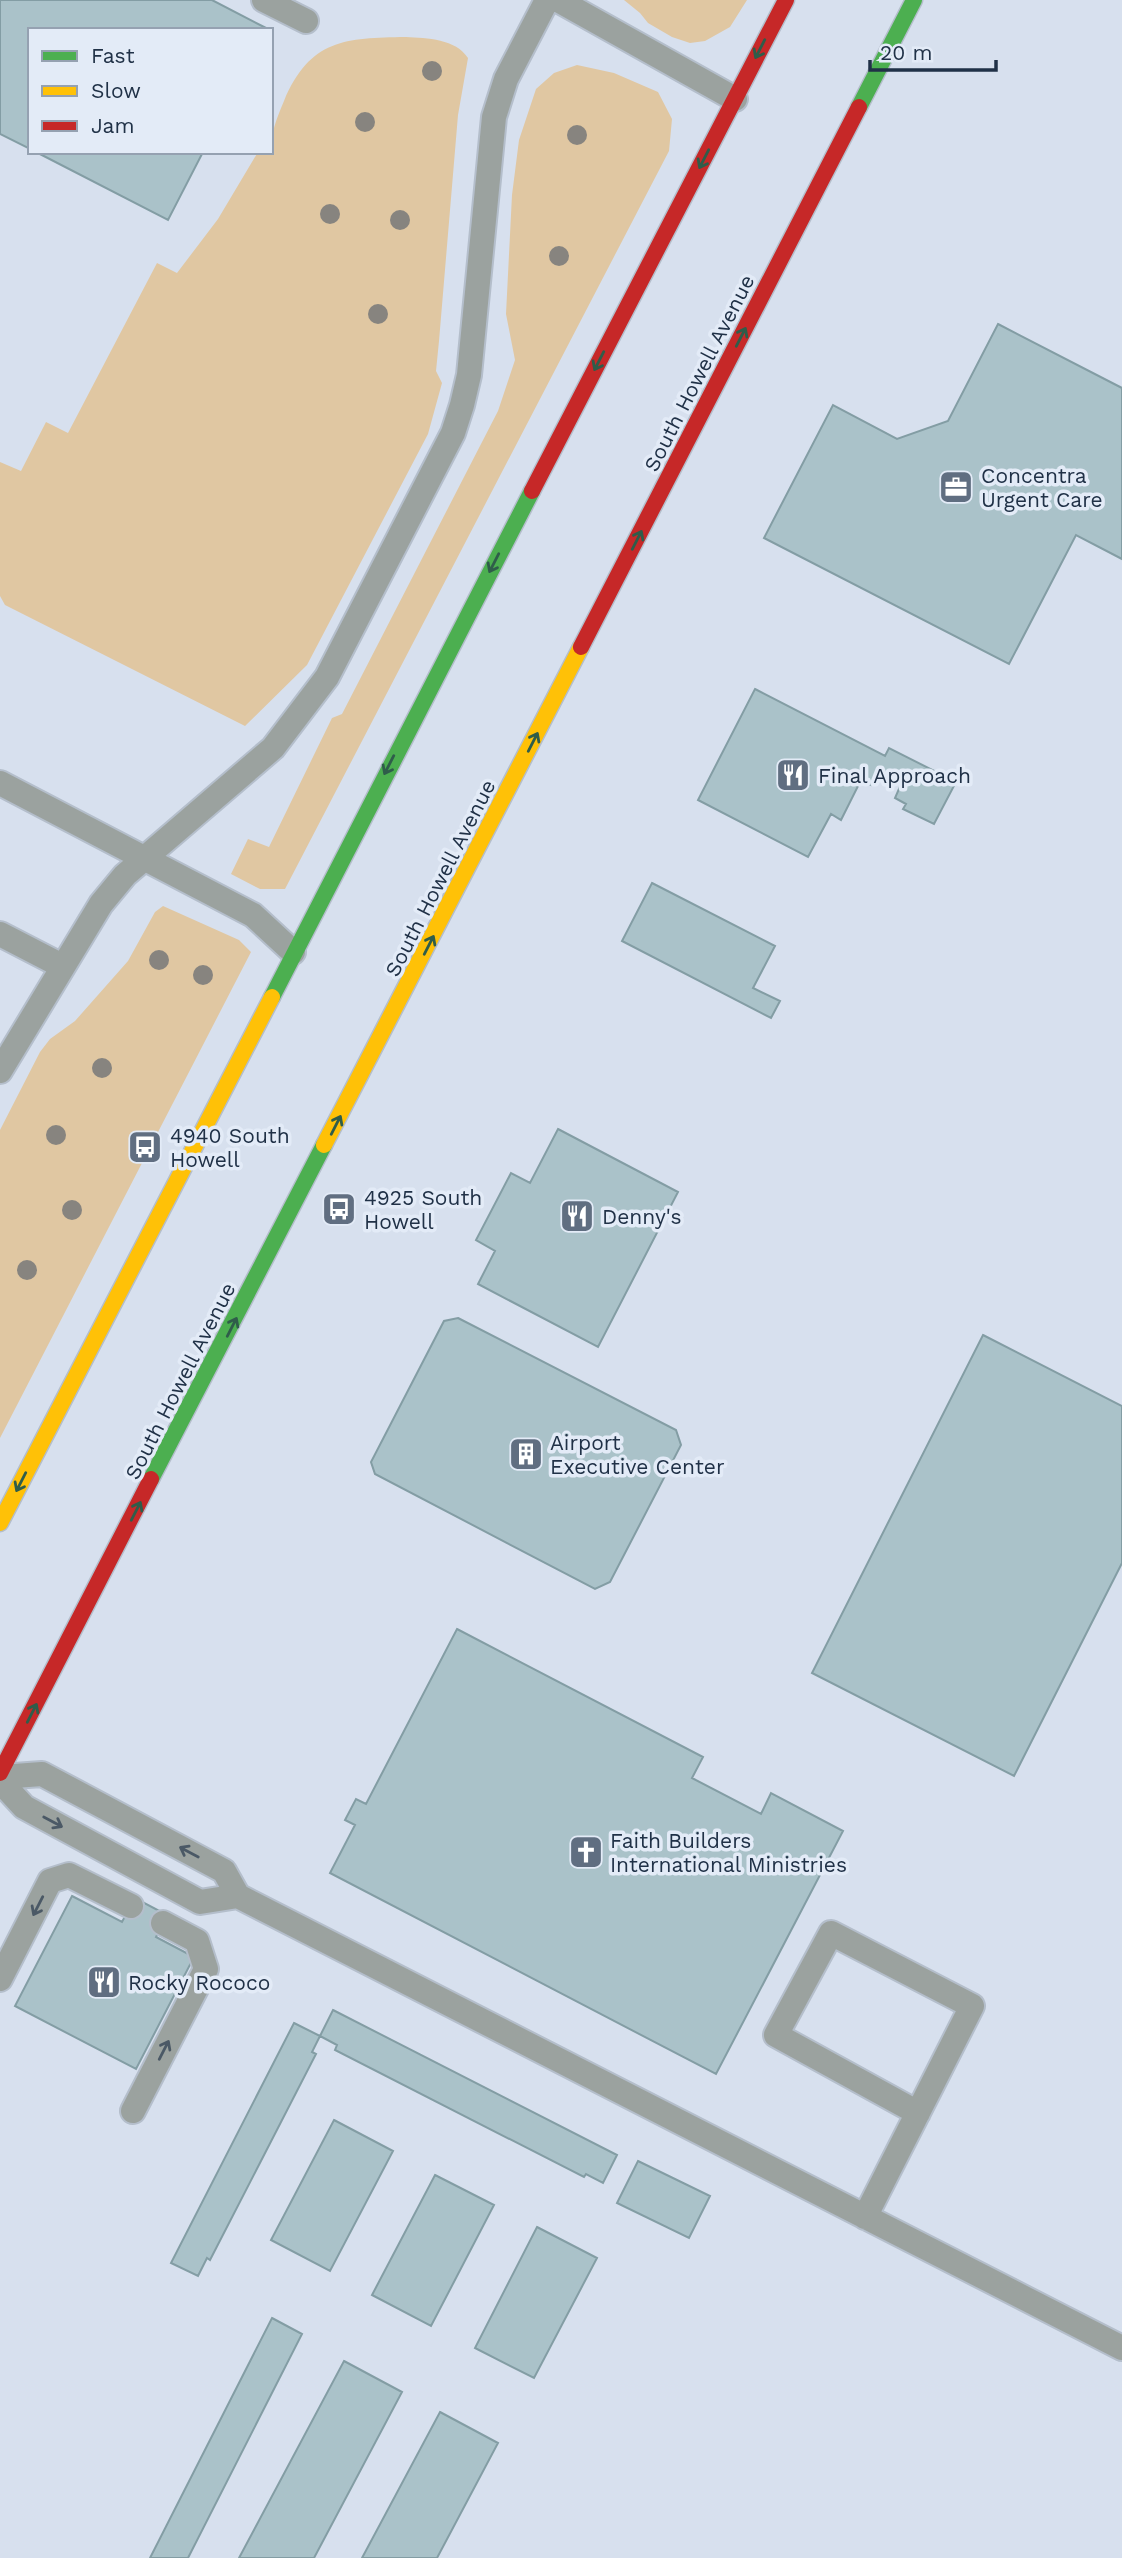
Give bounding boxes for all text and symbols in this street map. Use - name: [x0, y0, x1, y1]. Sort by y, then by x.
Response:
- legend: [28, 28, 273, 154]
- scale bar: [870, 28, 996, 72]
- one-way arrow: [753, 38, 767, 59]
- text: 20 m: [880, 40, 932, 65]
- text: Fast: [91, 43, 135, 68]
- text: Slow: [91, 78, 141, 103]
- text: Jam: [91, 113, 134, 138]
- one-way arrow: [696, 148, 710, 169]
- street label: South Howell Avenue: [638, 270, 760, 476]
- one-way arrow: [734, 328, 748, 348]
- one-way arrow: [591, 350, 605, 371]
- place label: Concentra Urgent Care: [981, 463, 1103, 512]
- office icon: Concentra Urgent Care: [937, 468, 975, 506]
- one-way arrow: [630, 530, 644, 551]
- one-way arrow: [487, 552, 500, 573]
- one-way arrow: [527, 732, 540, 753]
- one-way arrow: [382, 754, 396, 775]
- restaurant icon: Final Approach: [774, 756, 812, 794]
- place label: Final Approach: [818, 763, 971, 788]
- street label: South Howell Avenue: [379, 775, 501, 981]
- one-way arrow: [423, 935, 436, 956]
- one-way arrow: [330, 1115, 344, 1136]
- place label: 4940 South Howell: [170, 1123, 290, 1172]
- bus stop icon: 4940 South Howell: [126, 1128, 164, 1166]
- place label: 4925 South Howell: [364, 1185, 482, 1234]
- bus stop icon: 4925 South Howell: [320, 1190, 358, 1228]
- restaurant icon: Denny's: [558, 1197, 596, 1235]
- place label: Denny's: [602, 1204, 682, 1229]
- street label: South Howell Avenue: [119, 1278, 241, 1484]
- one-way arrow: [225, 1317, 239, 1338]
- place label: Airport Executive Center: [550, 1430, 725, 1479]
- building icon: Airport Executive Center: [507, 1435, 545, 1473]
- one-way arrow: [14, 1471, 28, 1492]
- one-way arrow: [130, 1501, 144, 1521]
- one-way arrow: [26, 1703, 39, 1724]
- one-way arrow: [42, 1816, 63, 1829]
- place label: Faith Builders International Ministries: [610, 1828, 847, 1877]
- church icon: Faith Builders International Ministries: [567, 1833, 605, 1871]
- one-way arrow: [180, 1845, 200, 1859]
- one-way arrow: [30, 1895, 44, 1916]
- restaurant icon: Rocky Rococo: [85, 1963, 123, 2001]
- place label: Rocky Rococo: [128, 1970, 270, 1995]
- one-way arrow: [158, 2040, 172, 2061]

